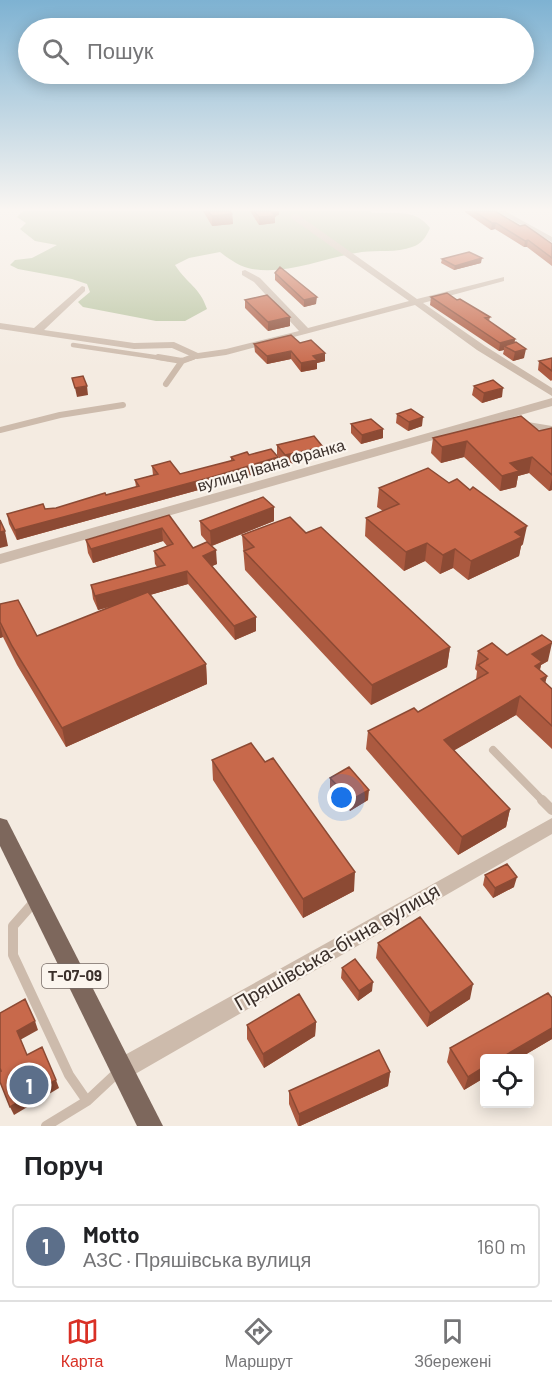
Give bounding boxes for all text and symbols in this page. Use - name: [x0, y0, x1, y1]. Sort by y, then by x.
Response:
- search box: [18, 18, 534, 84]
- icon: search: [39, 35, 72, 68]
- text: Пошук: [87, 37, 153, 63]
- street label: вулиця Івана Франка: [195, 434, 347, 495]
- your location: [327, 783, 356, 812]
- street label: Пряшівська-бічна вулиця: [230, 877, 443, 1015]
- road number: Т-07-09: [42, 964, 108, 988]
- map controls: [480, 1054, 534, 1108]
- button: locate: [480, 1054, 534, 1108]
- pin: 1: [9, 1062, 48, 1108]
- text: Поруч: [24, 1149, 104, 1180]
- text: Motto: [83, 1221, 140, 1247]
- text: 1: [42, 1234, 49, 1258]
- text: 160 m: [477, 1234, 526, 1258]
- text: АЗС · Пряшівська вулиця: [83, 1247, 311, 1271]
- tab: Карта: [61, 1315, 103, 1371]
- tab: Маршрут: [225, 1315, 293, 1371]
- tab: Збережені: [414, 1315, 491, 1371]

